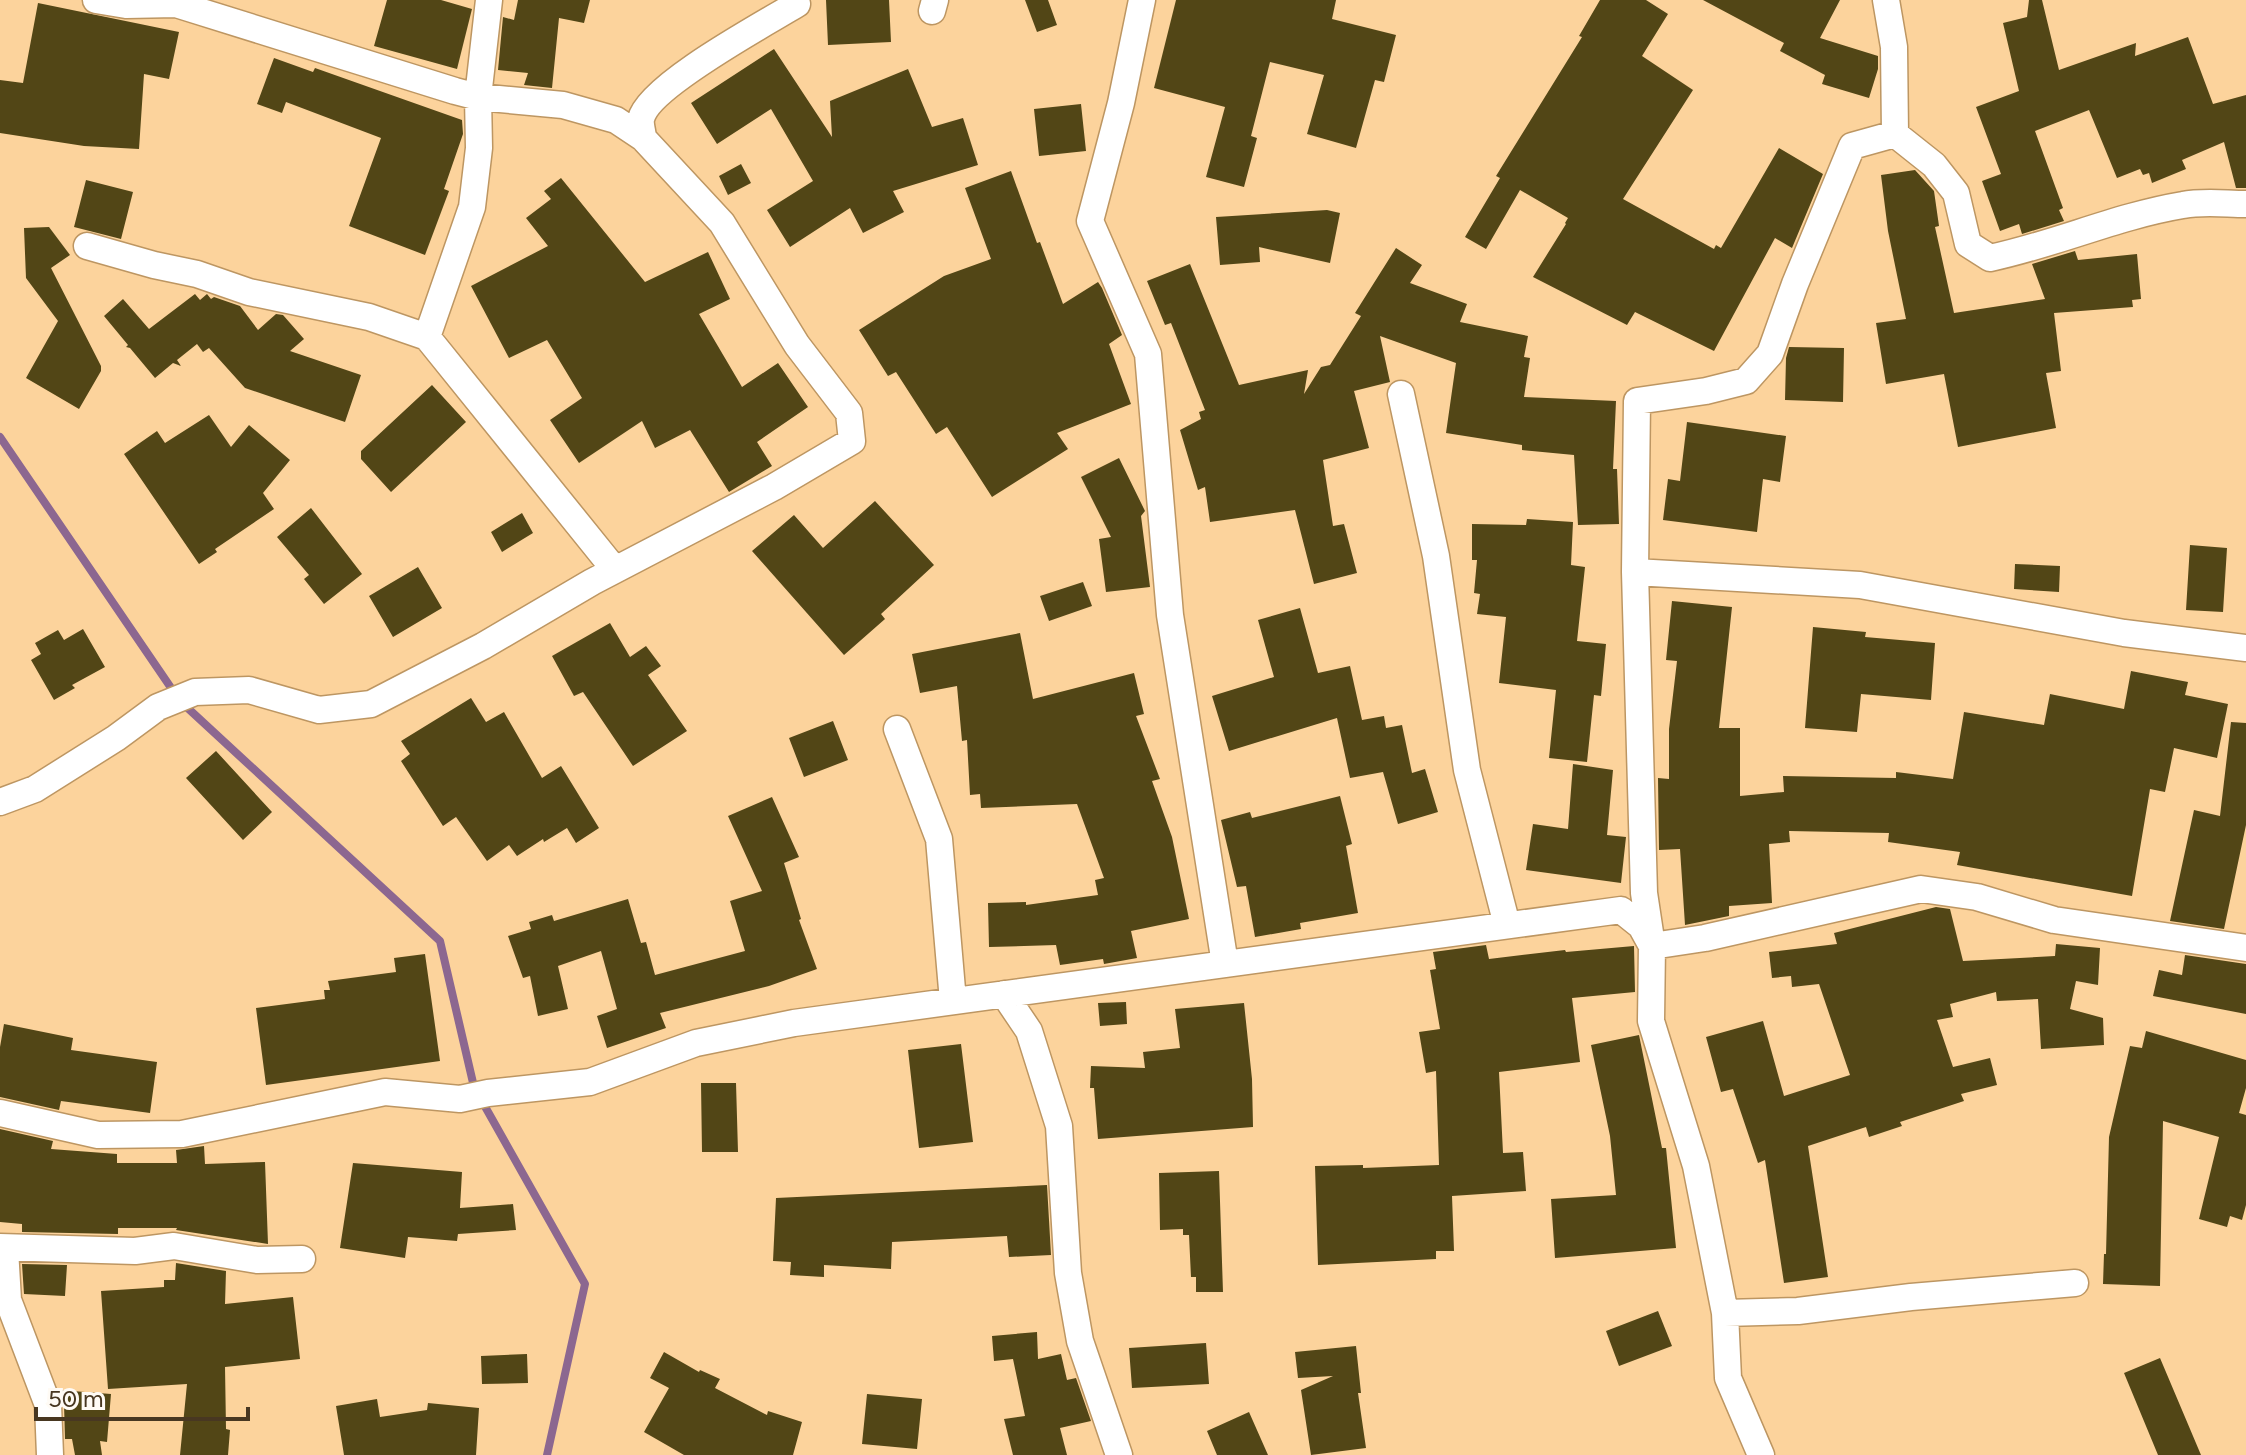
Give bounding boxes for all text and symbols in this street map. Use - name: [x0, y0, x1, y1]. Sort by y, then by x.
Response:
- scale bar: [36, 1371, 248, 1421]
- text: 50 m: [48, 1384, 104, 1413]

